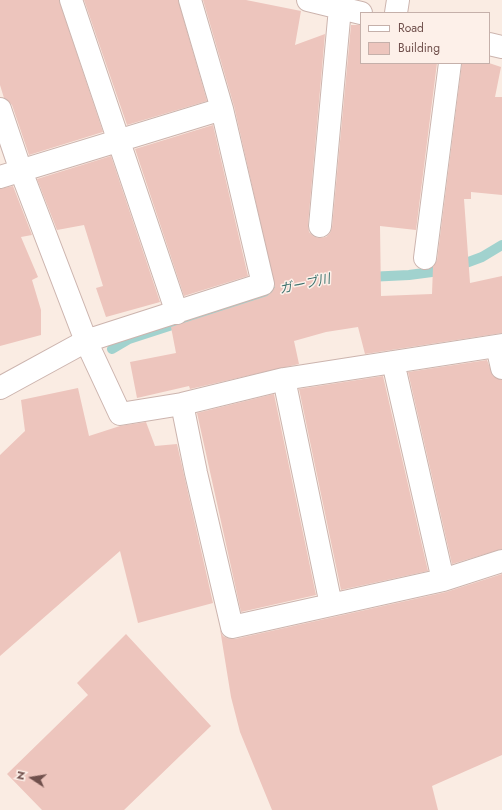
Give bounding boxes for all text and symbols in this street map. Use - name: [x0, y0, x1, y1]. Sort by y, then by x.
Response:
- legend: [360, 12, 490, 64]
- text: Road: [398, 19, 424, 37]
- text: Building: [398, 39, 440, 57]
- water label: ガーブ川: [278, 272, 332, 298]
- north arrow: [12, 758, 52, 798]
- text: N: [12, 770, 29, 781]

